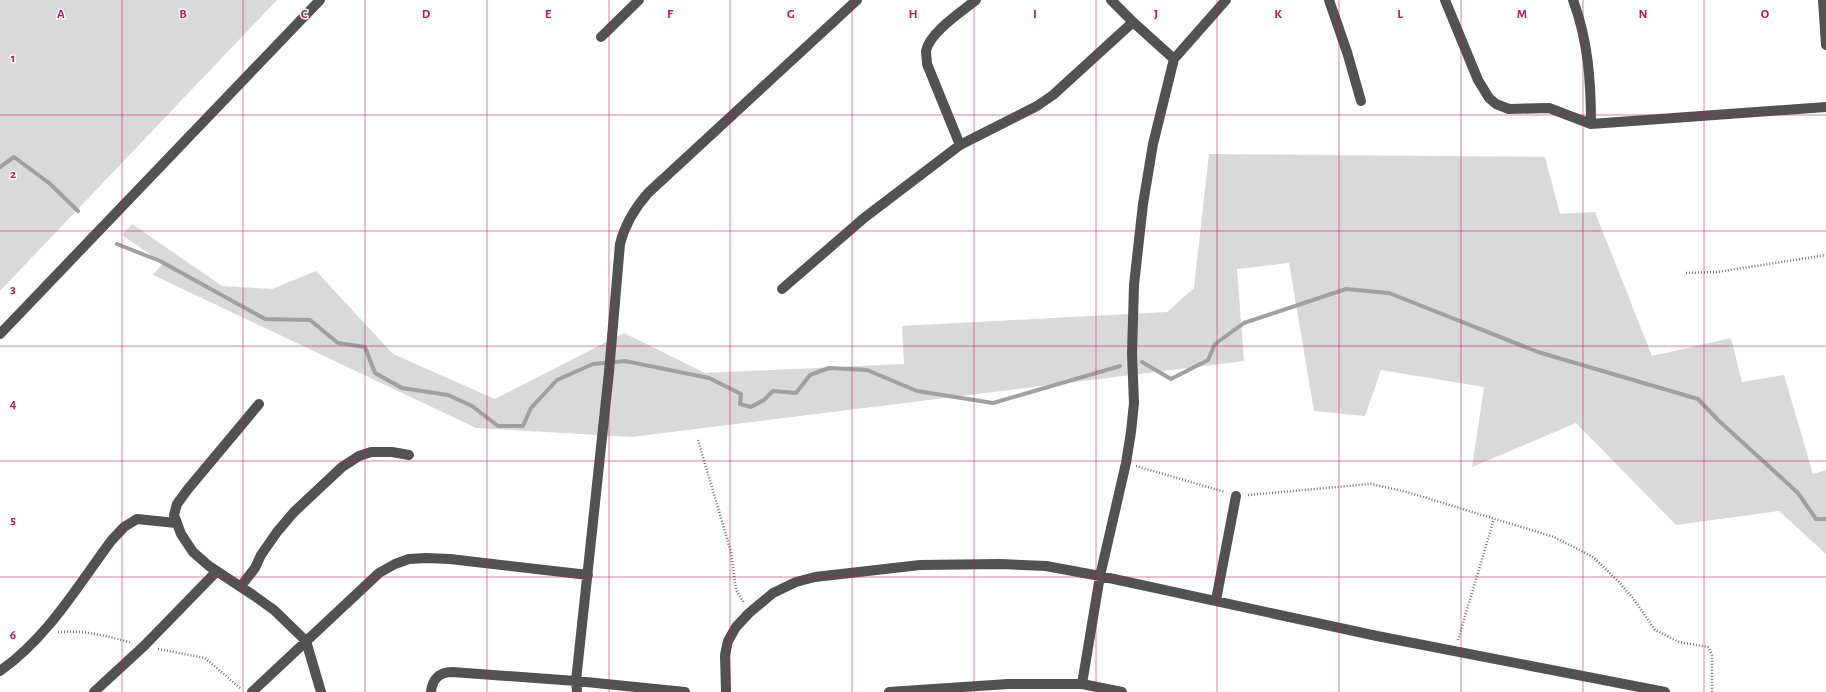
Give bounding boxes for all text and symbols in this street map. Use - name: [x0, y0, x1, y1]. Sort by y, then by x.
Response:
- text: A: [57, 8, 65, 21]
- text: B: [179, 8, 187, 21]
- text: C: [301, 8, 308, 21]
- text: D: [422, 8, 431, 21]
- text: E: [545, 8, 552, 21]
- text: F: [667, 8, 674, 21]
- text: G: [787, 8, 795, 21]
- text: H: [908, 8, 918, 21]
- text: I: [1033, 8, 1037, 21]
- text: J: [1154, 8, 1158, 21]
- text: K: [1274, 8, 1282, 21]
- text: L: [1397, 8, 1403, 21]
- text: M: [1517, 8, 1527, 21]
- text: N: [1638, 8, 1648, 21]
- text: O: [1761, 8, 1770, 21]
- text: 1: [11, 52, 15, 65]
- text: 2: [10, 168, 16, 181]
- text: 3: [10, 283, 16, 296]
- text: 4: [10, 398, 17, 411]
- text: 5: [10, 514, 16, 527]
- text: 6: [10, 629, 16, 642]

